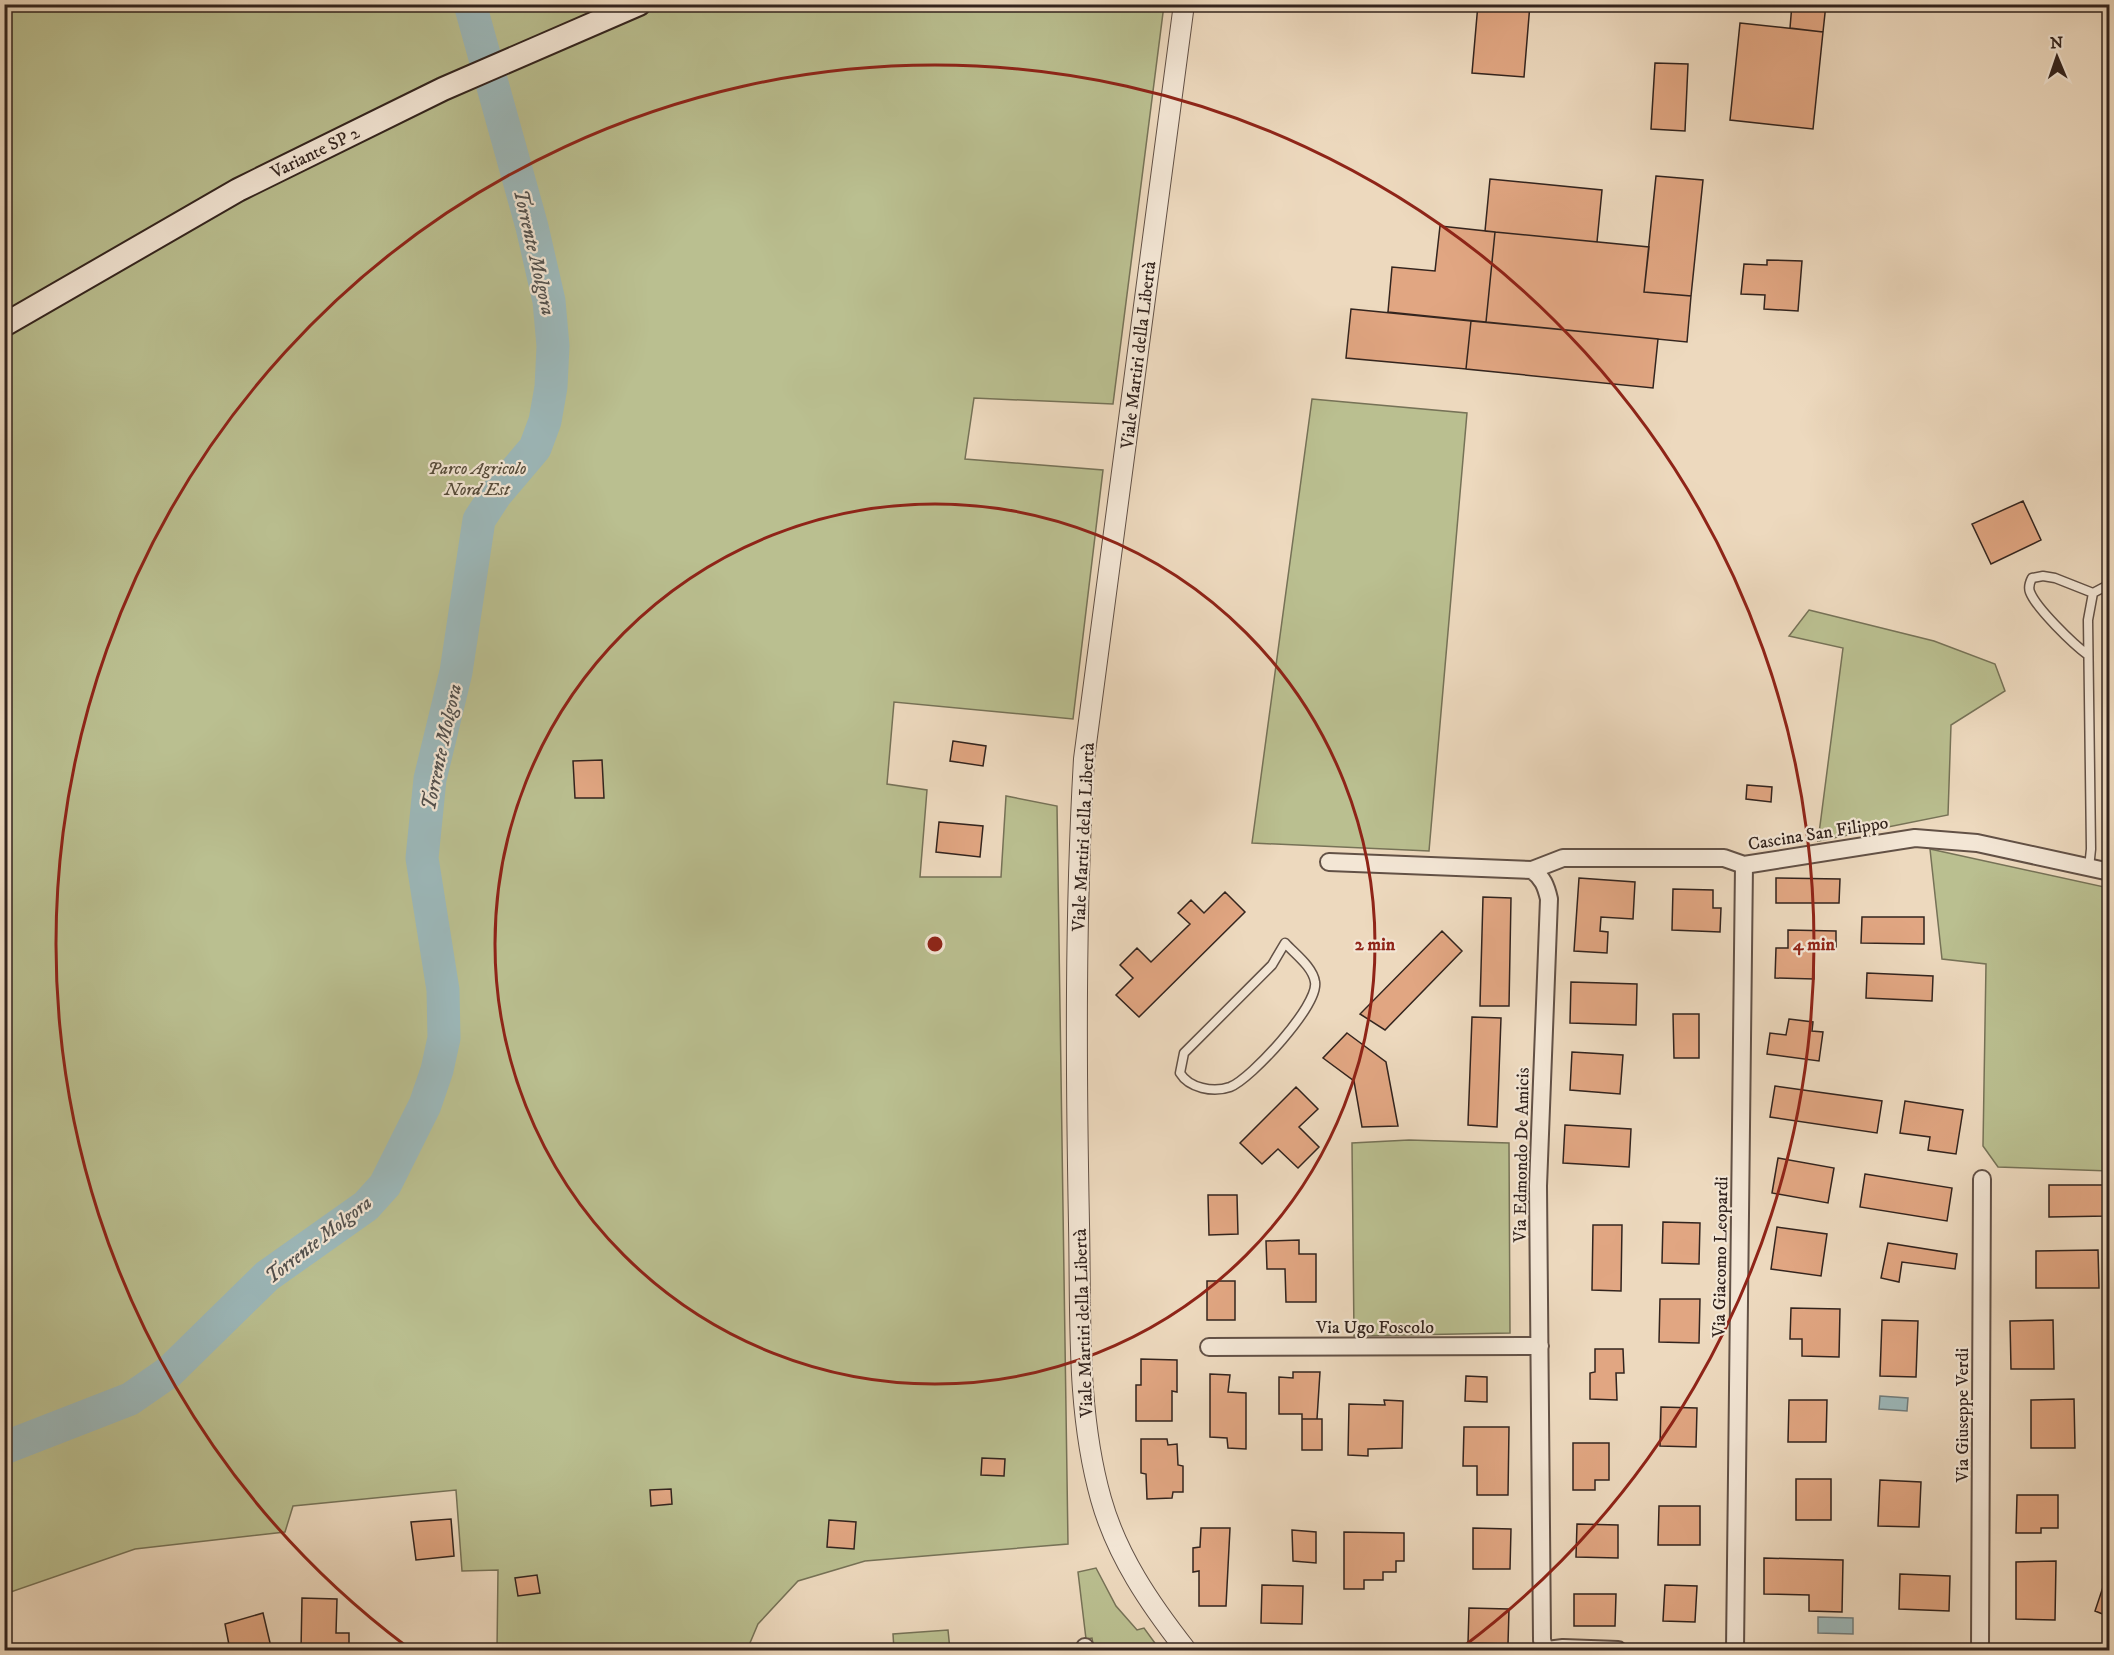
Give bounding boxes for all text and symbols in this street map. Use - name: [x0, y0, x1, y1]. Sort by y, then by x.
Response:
- north arrow: [2027, 27, 2087, 87]
- text: N: [2050, 33, 2063, 53]
- street label: Variante SP 2: [267, 122, 363, 184]
- water label: Torrente Molgora: [507, 187, 560, 318]
- street label: Viale Martiri della Libertà: [1116, 260, 1161, 451]
- park label: Parco Agricolo Nord Est: [428, 458, 527, 501]
- water label: Torrente Molgora: [417, 682, 468, 813]
- street label: Viale Martiri della Libertà: [1068, 742, 1100, 933]
- street label: Cascina San Filippo: [1746, 812, 1890, 856]
- centre of rings: [925, 934, 945, 954]
- text: 2 min: [1355, 934, 1396, 956]
- text: 4 min: [1792, 934, 1835, 956]
- street label: Via Edmondo De Amicis: [1509, 1067, 1535, 1244]
- street label: Via Giacomo Leopardi: [1709, 1176, 1733, 1339]
- water label: Torrente Molgora: [260, 1191, 377, 1290]
- street label: Viale Martiri della Libertà: [1070, 1228, 1098, 1419]
- street label: Via Ugo Foscolo: [1315, 1317, 1434, 1339]
- street label: Via Giuseppe Verdi: [1952, 1348, 1974, 1483]

